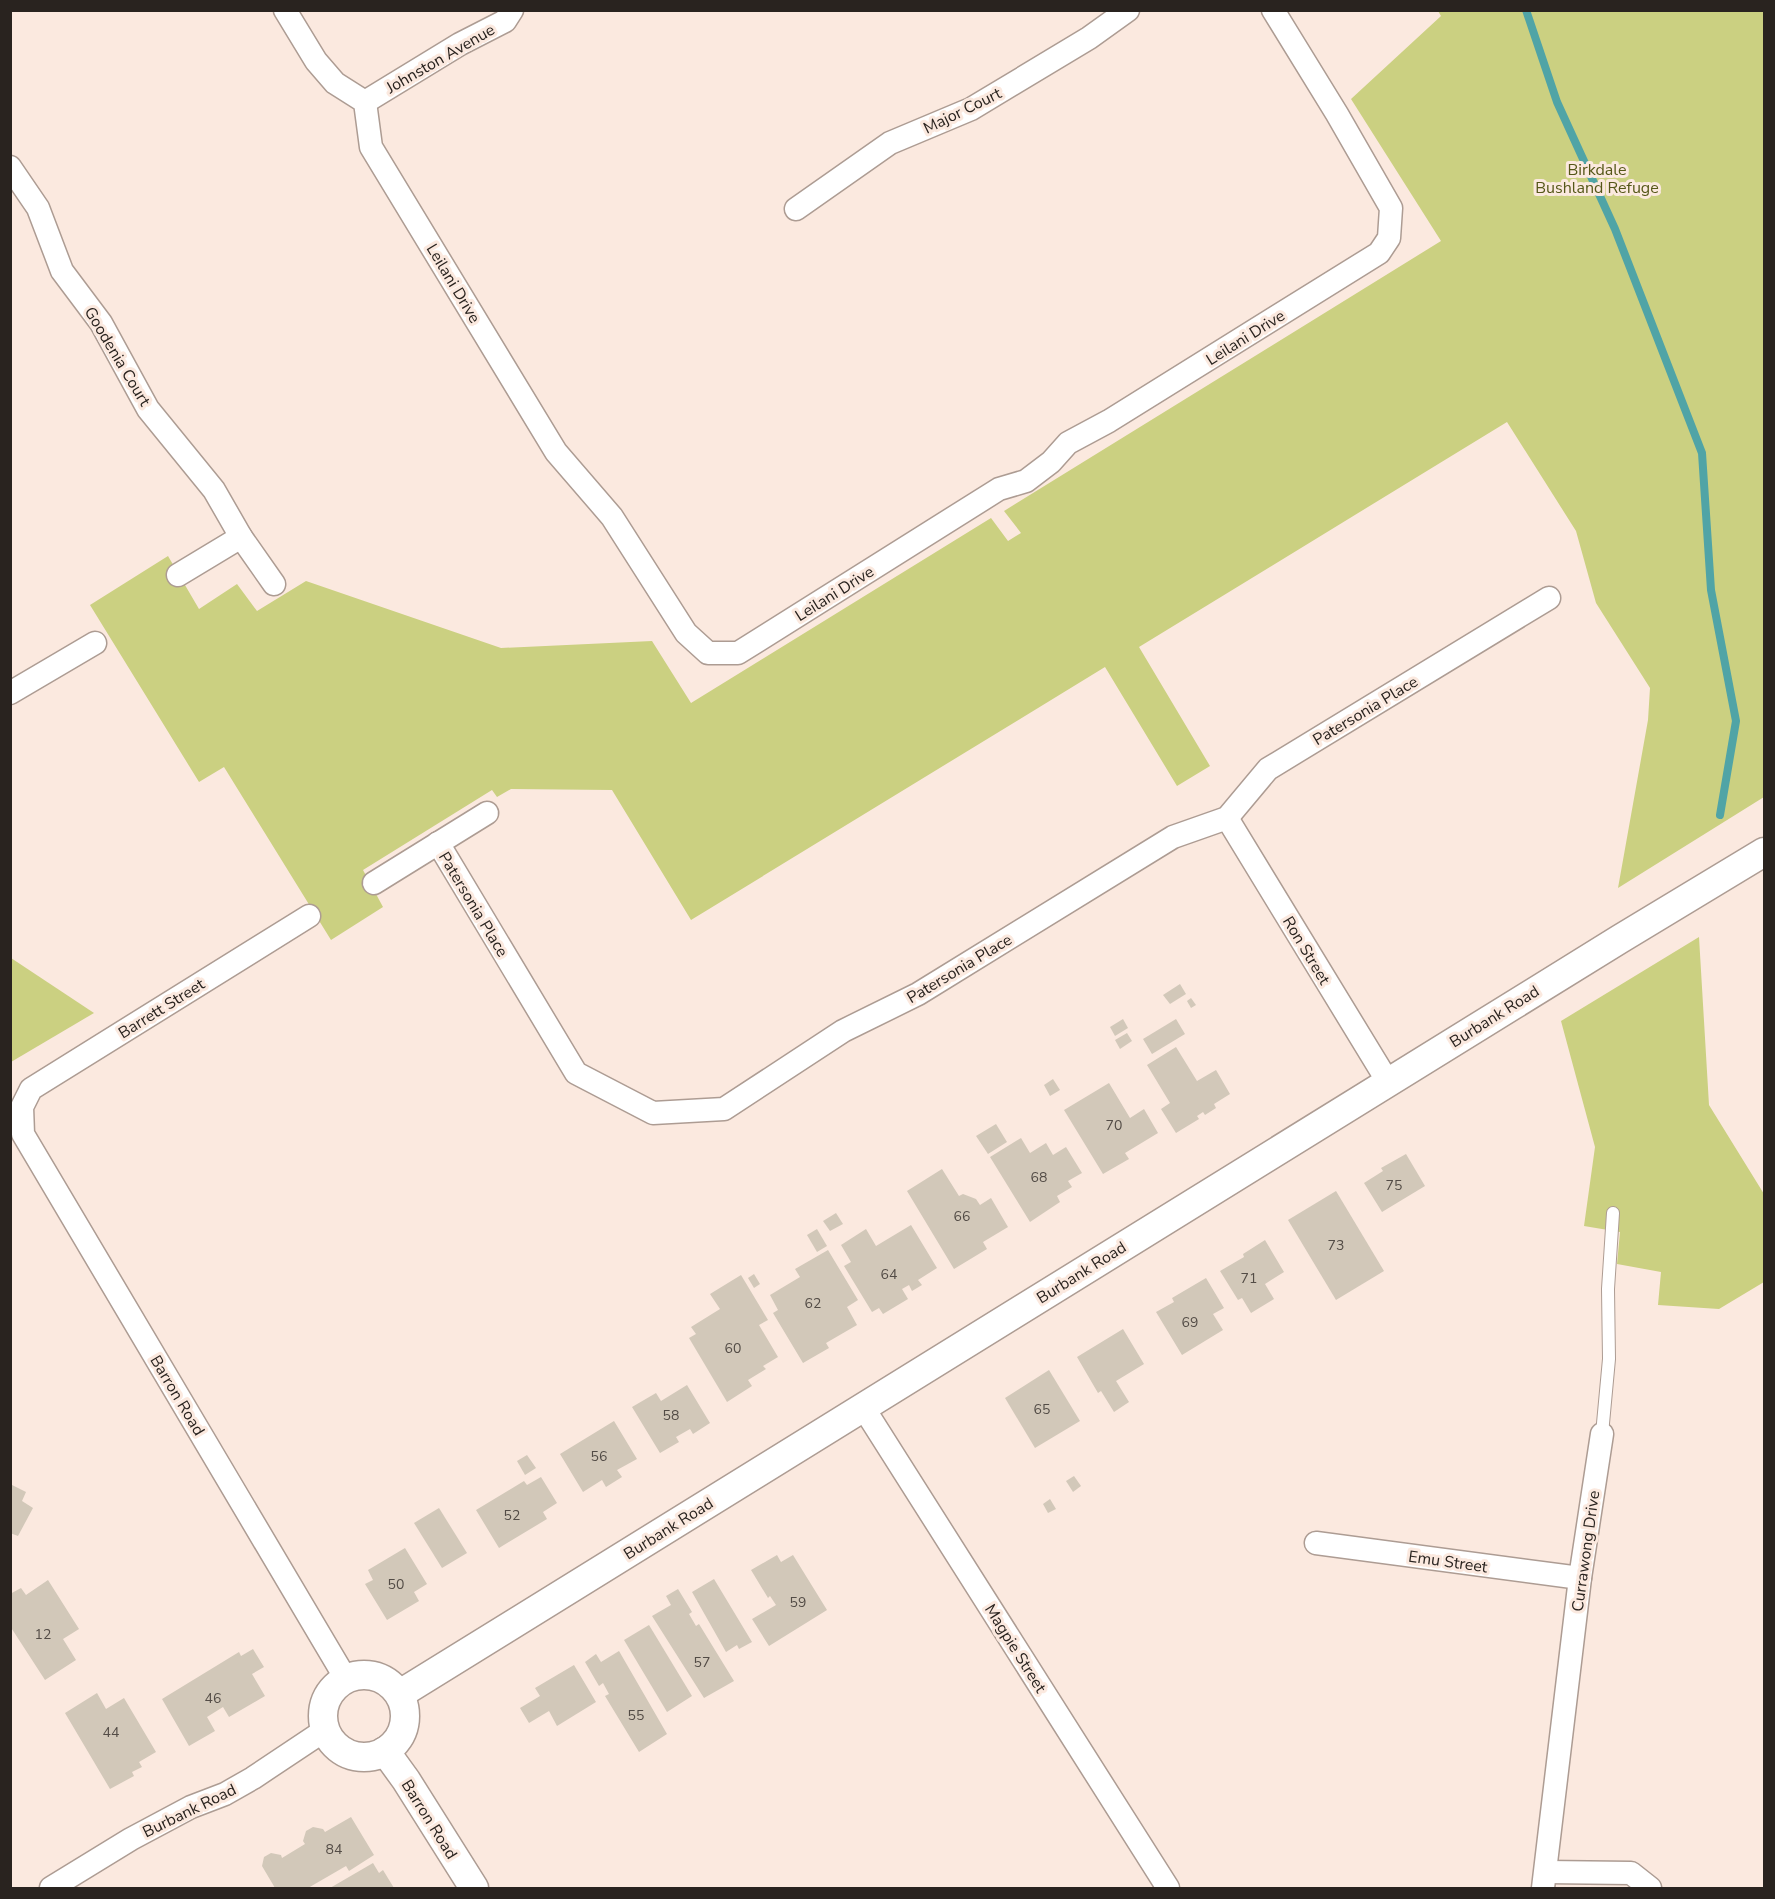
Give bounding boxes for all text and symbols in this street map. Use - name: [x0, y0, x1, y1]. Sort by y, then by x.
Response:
- street label: Johnston Avenue: [381, 19, 499, 99]
- street label: Major Court: [920, 82, 1006, 139]
- park label: Birkdale Bushland Refuge: [1535, 159, 1659, 199]
- street label: Leilani Drive: [421, 240, 485, 327]
- street label: Goodenia Court: [79, 303, 156, 411]
- street label: Leilani Drive: [1202, 305, 1289, 371]
- street label: Leilani Drive: [791, 561, 878, 627]
- street label: Patersonia Place: [1309, 671, 1422, 751]
- street label: Patersonia Place: [433, 848, 513, 961]
- street label: Ron Street: [1277, 912, 1335, 989]
- street label: Patersonia Place: [903, 929, 1016, 1009]
- street label: Barrett Street: [114, 973, 209, 1044]
- street label: Burbank Road: [1446, 981, 1544, 1053]
- house number: 70: [1106, 1116, 1122, 1135]
- house number: 68: [1031, 1168, 1047, 1187]
- house number: 75: [1386, 1176, 1402, 1195]
- house number: 66: [954, 1207, 970, 1226]
- house number: 73: [1328, 1236, 1344, 1255]
- street label: Burbank Road: [1033, 1237, 1131, 1309]
- house number: 64: [881, 1265, 897, 1284]
- house number: 71: [1241, 1269, 1257, 1288]
- house number: 62: [805, 1294, 821, 1313]
- house number: 69: [1182, 1313, 1198, 1332]
- house number: 60: [725, 1339, 741, 1358]
- street label: Barron Road: [145, 1351, 210, 1440]
- house number: 65: [1034, 1400, 1050, 1419]
- house number: 58: [663, 1406, 679, 1425]
- house number: 56: [591, 1447, 607, 1466]
- street label: Currawong Drive: [1567, 1489, 1605, 1613]
- street label: Burbank Road: [620, 1493, 718, 1565]
- house number: 52: [504, 1506, 520, 1525]
- street label: Emu Street: [1407, 1546, 1489, 1578]
- house number: 50: [388, 1575, 404, 1594]
- house number: 59: [790, 1593, 806, 1612]
- street label: Magpie Street: [979, 1600, 1051, 1697]
- house number: 12: [35, 1625, 51, 1644]
- house number: 57: [694, 1653, 710, 1672]
- house number: 46: [205, 1689, 221, 1708]
- house number: 55: [628, 1706, 644, 1725]
- house number: 44: [103, 1723, 119, 1742]
- street label: Barron Road: [396, 1776, 462, 1864]
- street label: Burbank Road: [139, 1779, 240, 1843]
- house number: 84: [326, 1840, 342, 1859]

